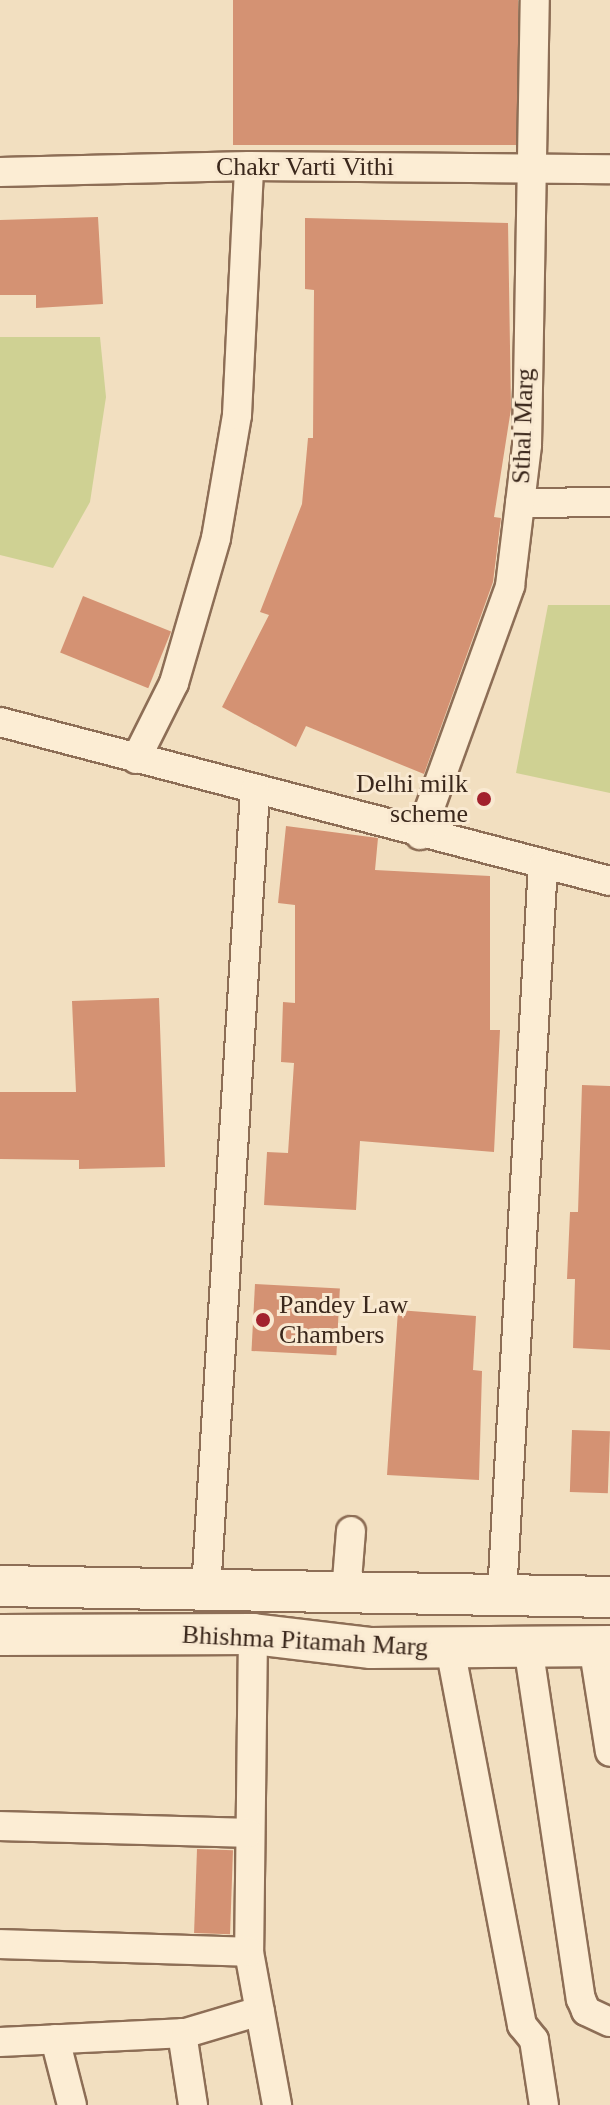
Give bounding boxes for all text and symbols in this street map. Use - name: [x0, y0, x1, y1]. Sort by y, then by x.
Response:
- street label: Chakr Varti Vithi: [216, 151, 394, 183]
- street label: Sthal Marg: [505, 368, 541, 484]
- place label: Delhi milk scheme: [356, 768, 468, 830]
- marker: Delhi milk scheme: [475, 790, 493, 808]
- place label: Pandey Law Chambers: [279, 1289, 408, 1350]
- marker: Pandey Law Chambers: [254, 1311, 272, 1329]
- street label: Bhishma Pitamah Marg: [181, 1619, 429, 1663]

